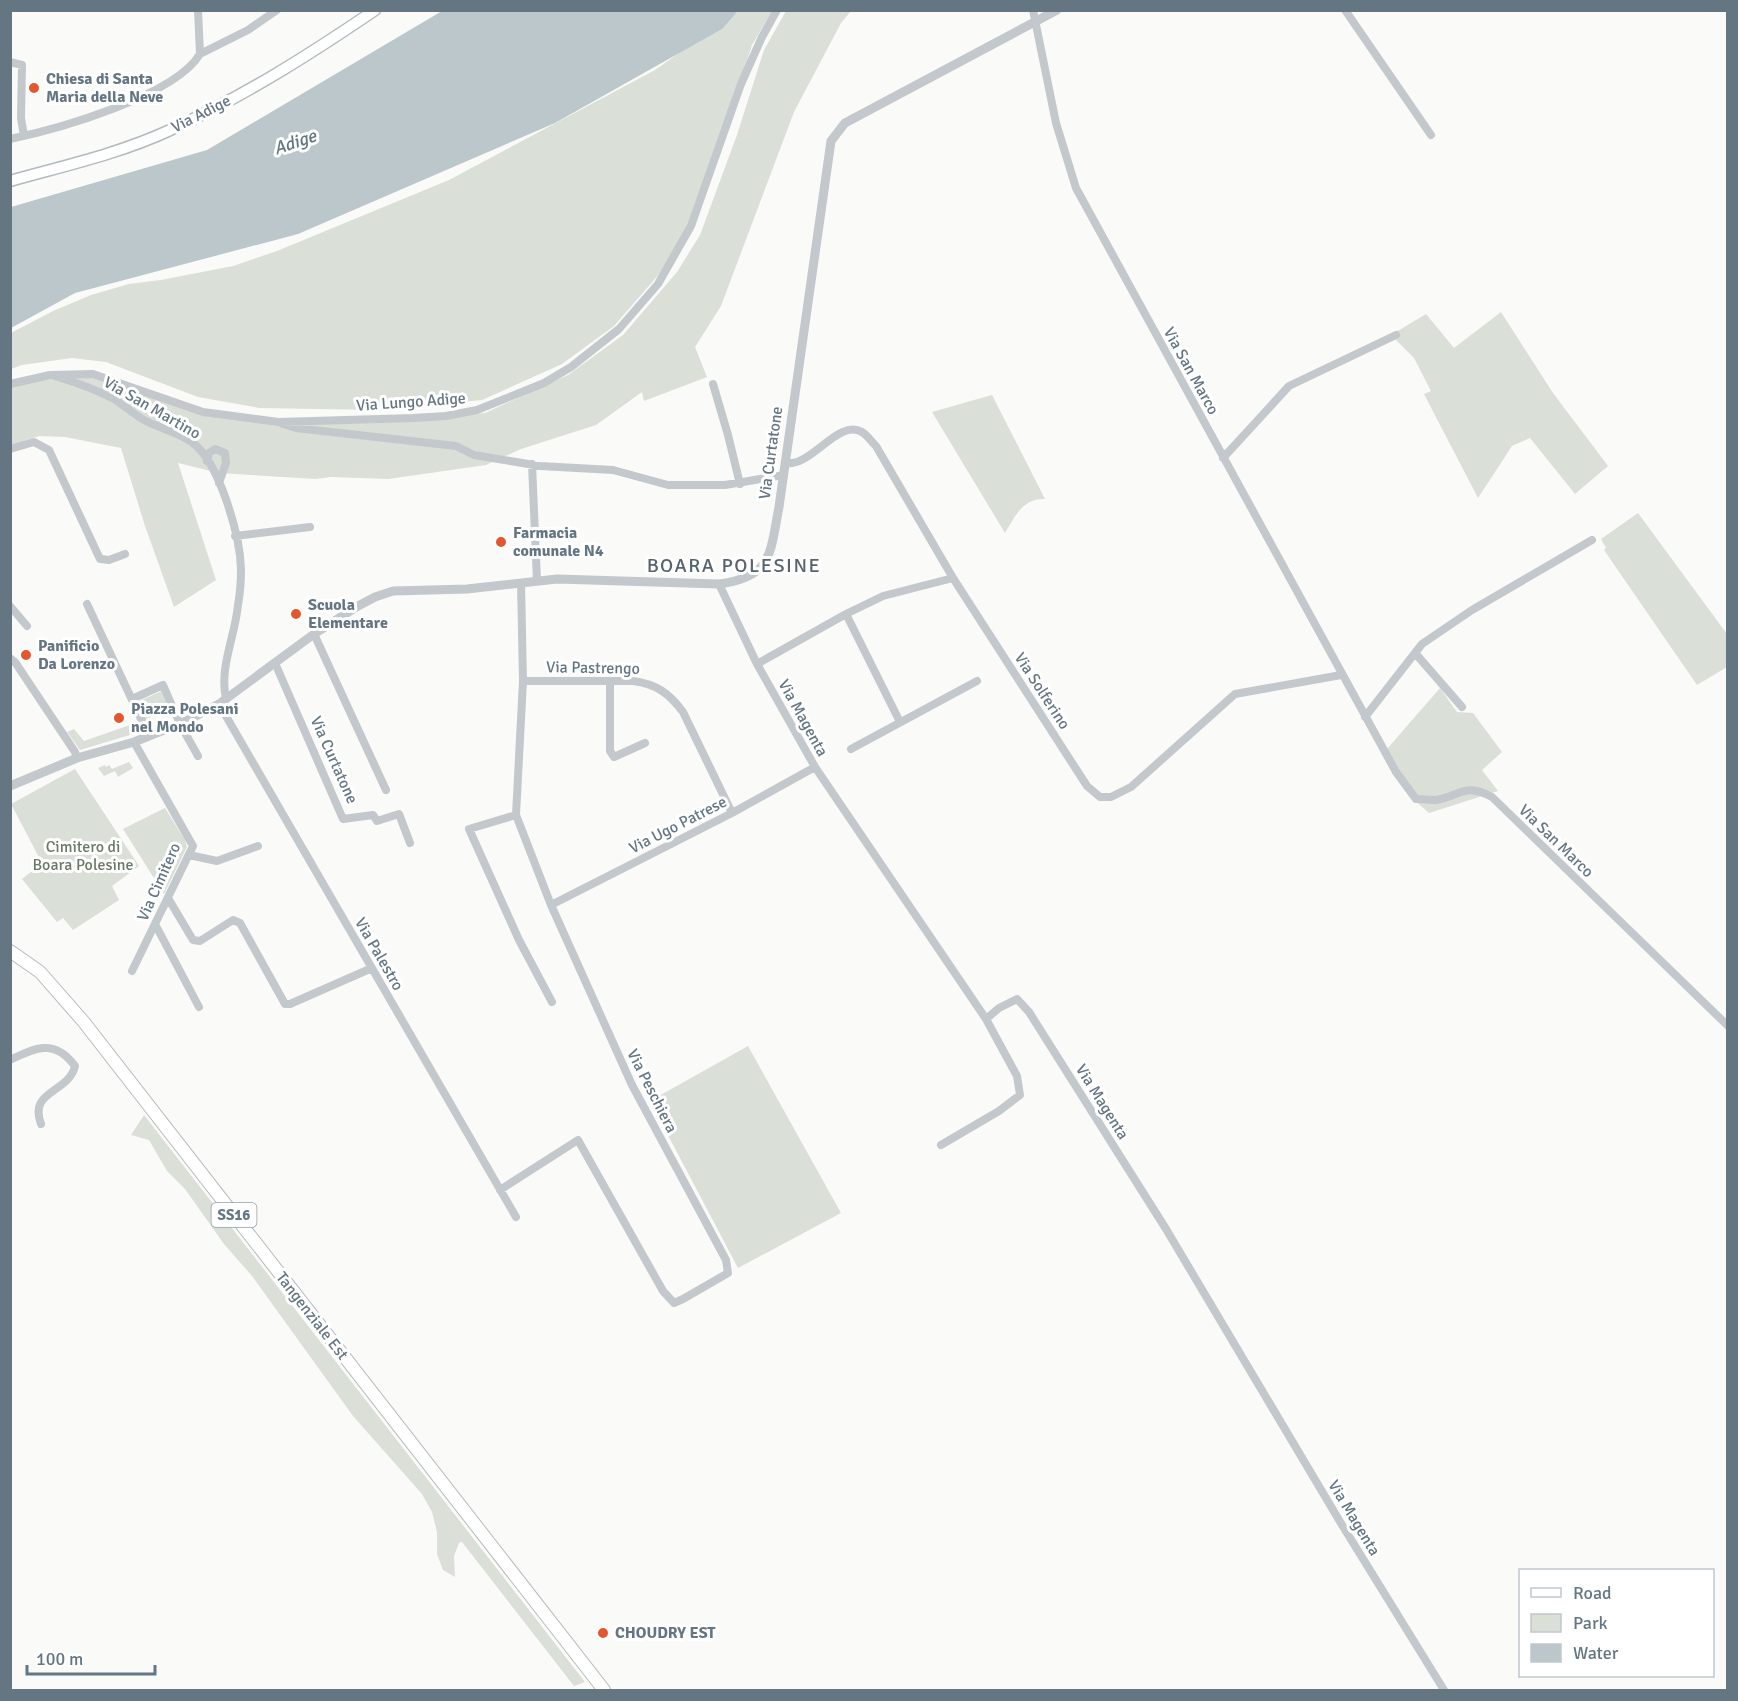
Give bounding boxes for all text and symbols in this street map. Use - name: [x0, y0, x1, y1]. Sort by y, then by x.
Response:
- place label: Chiesa di Santa Maria della Neve: [46, 69, 163, 107]
- marker: Chiesa di Santa Maria della Neve: [27, 81, 41, 95]
- street label: Via Adige: [168, 91, 234, 137]
- water label: Adige: [271, 124, 320, 160]
- street label: Via San Marco: [1159, 324, 1223, 418]
- street label: Via San Martino: [100, 372, 204, 444]
- street label: Via Lungo Adige: [356, 388, 466, 416]
- street label: Via Curtatone: [755, 405, 787, 501]
- place label: Farmacia comunale N4: [513, 523, 604, 561]
- marker: Farmacia comunale N4: [494, 535, 508, 549]
- district label: BOARA POLESINE: [647, 553, 821, 578]
- place label: Scuola Elementare: [308, 595, 388, 633]
- marker: Scuola Elementare: [289, 607, 303, 621]
- place label: Panificio Da Lorenzo: [38, 636, 115, 674]
- marker: Panificio Da Lorenzo: [19, 648, 33, 662]
- street label: Via Solferino: [1010, 649, 1074, 733]
- street label: Via Pastrengo: [546, 657, 640, 679]
- street label: Via Magenta: [774, 676, 832, 760]
- place label: Piazza Polesani nel Mondo: [131, 699, 239, 737]
- marker: Piazza Polesani nel Mondo: [112, 711, 126, 725]
- street label: Via Curtatone: [306, 713, 362, 807]
- street label: Via Ugo Patrese: [626, 792, 730, 858]
- street label: Via San Marco: [1514, 800, 1598, 882]
- park label: Cimitero di Boara Polesine: [32, 837, 134, 875]
- street label: Via Cimitero: [133, 840, 185, 924]
- street label: Via Palestro: [350, 914, 408, 994]
- street label: Via Peschiera: [622, 1046, 682, 1136]
- street label: Via Magenta: [1071, 1061, 1133, 1143]
- road number: SS16: [212, 1203, 256, 1227]
- street label: Tangenziale Est: [271, 1268, 353, 1364]
- street label: Via Magenta: [1324, 1476, 1384, 1560]
- legend: [1519, 1569, 1714, 1677]
- text: Road: [1573, 1582, 1612, 1604]
- text: Park: [1573, 1612, 1608, 1634]
- place label: CHOUDRY EST: [615, 1623, 716, 1643]
- marker: CHOUDRY EST: [596, 1626, 610, 1640]
- scale bar: [27, 1638, 154, 1676]
- text: Water: [1573, 1642, 1619, 1664]
- text: 100 m: [36, 1648, 83, 1670]

